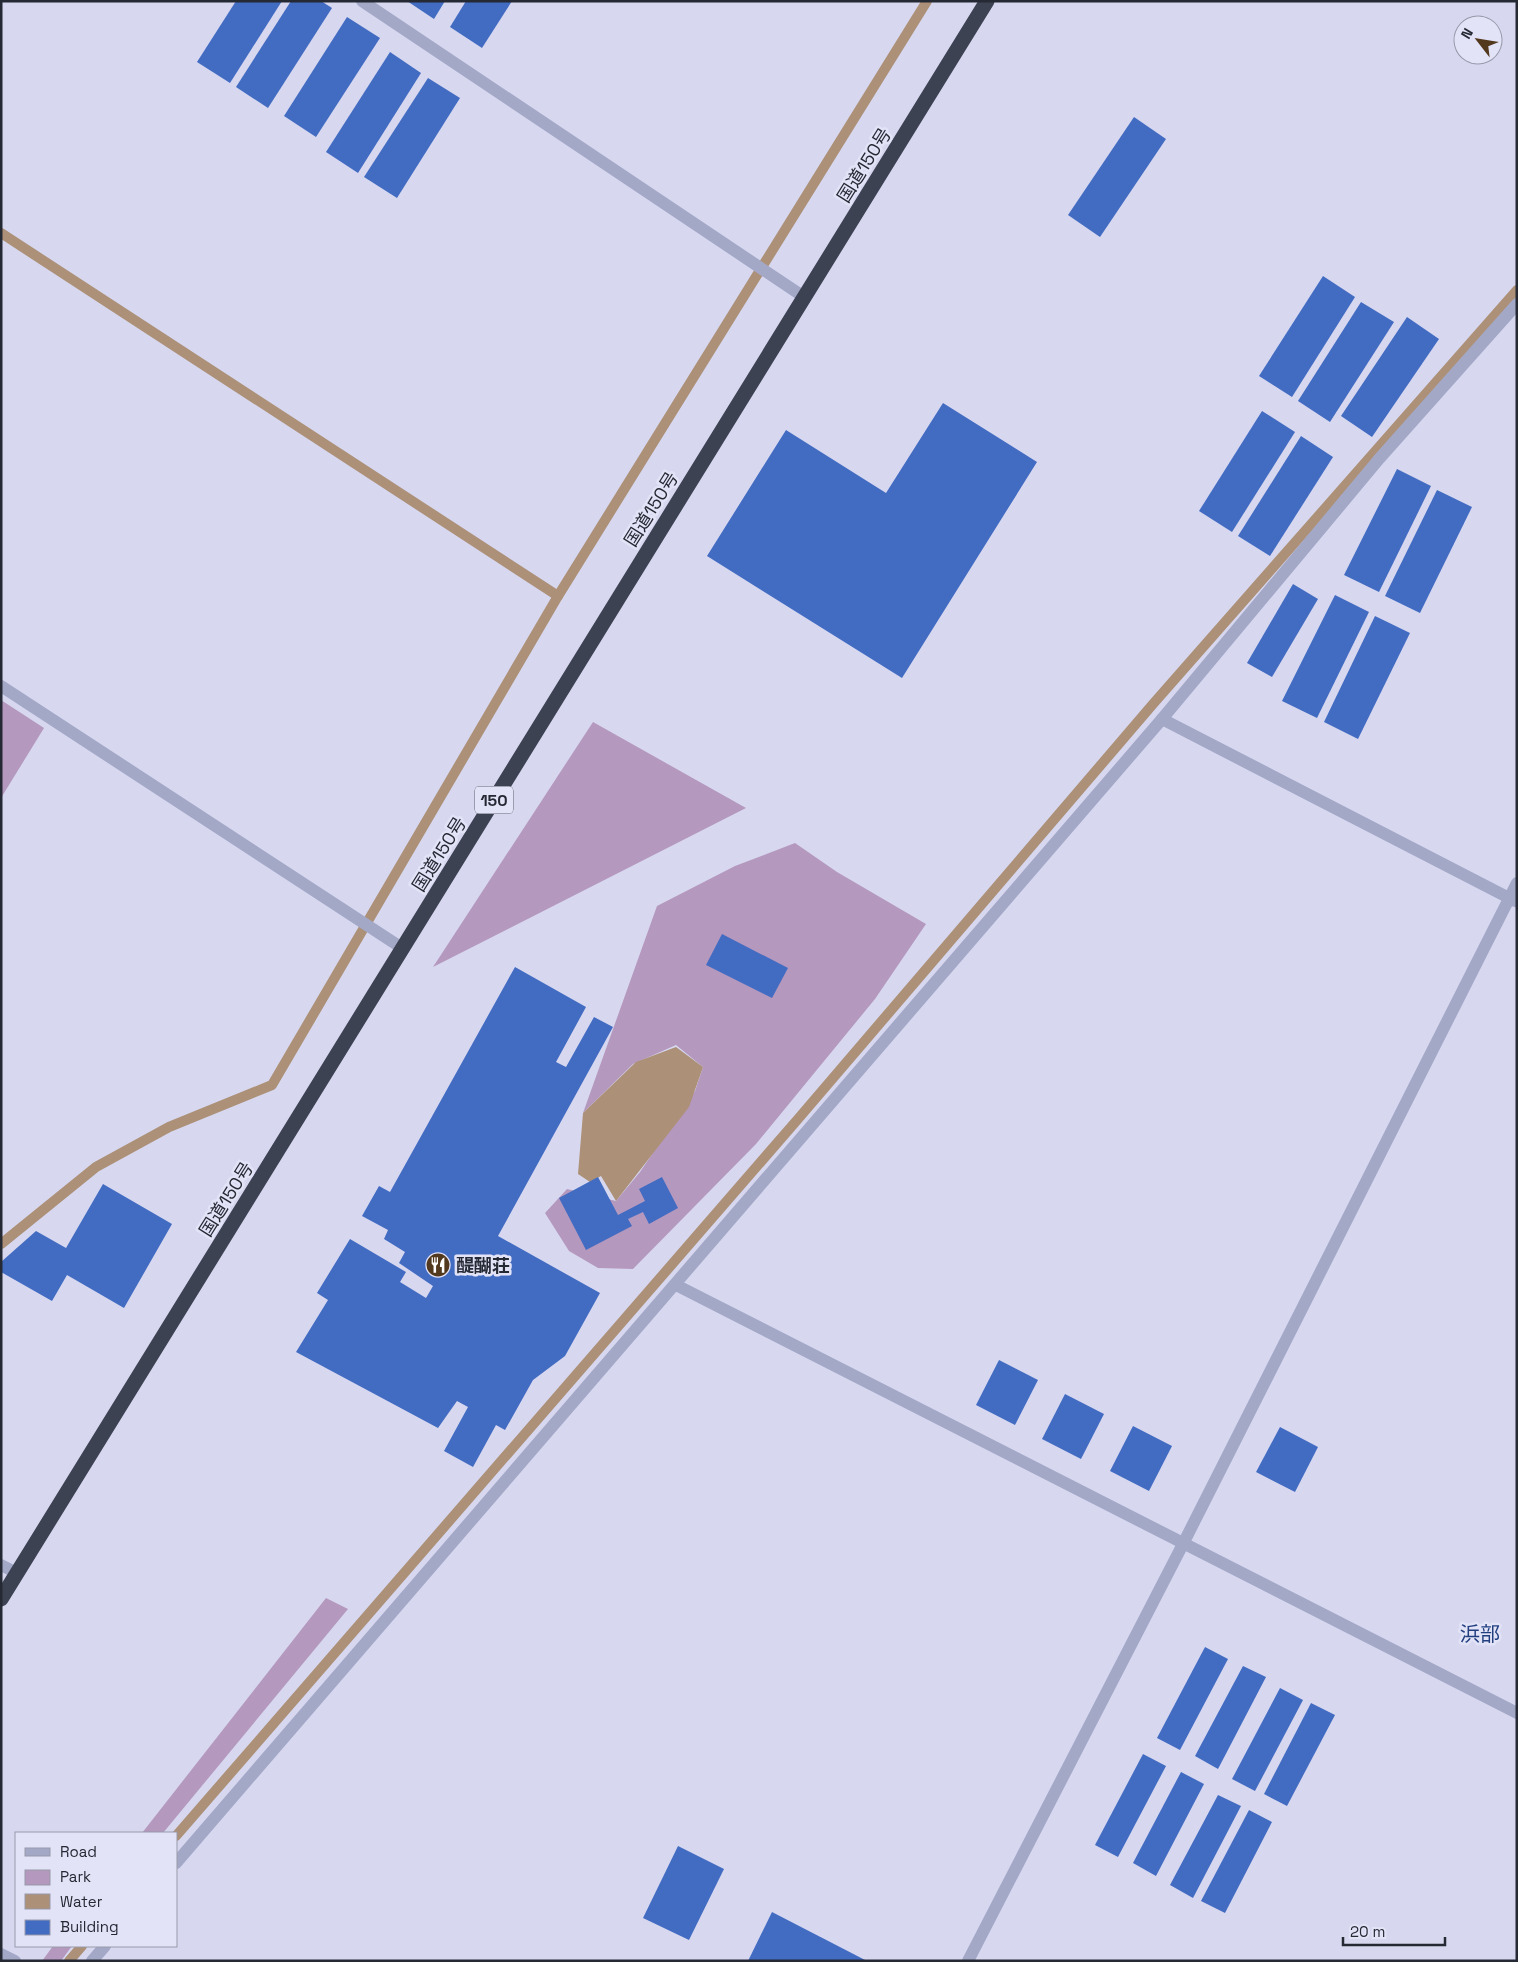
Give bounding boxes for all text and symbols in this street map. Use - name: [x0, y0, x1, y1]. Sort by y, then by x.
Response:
- north arrow: [1453, 15, 1503, 65]
- text: N: [1457, 25, 1477, 42]
- street label: 国道150号: [832, 123, 896, 207]
- street label: 国道150号: [619, 467, 683, 551]
- road number: 150: [475, 786, 513, 814]
- street label: 国道150号: [407, 812, 471, 896]
- street label: 国道150号: [194, 1157, 258, 1241]
- restaurant icon: 醍醐荘: [425, 1252, 451, 1278]
- place label: 醍醐荘: [456, 1254, 510, 1277]
- district label: 浜部: [1460, 1621, 1500, 1647]
- legend: [15, 1832, 178, 1947]
- text: Road: [60, 1842, 97, 1861]
- text: Park: [60, 1867, 91, 1886]
- text: Water: [60, 1892, 103, 1911]
- scale bar: [1343, 1914, 1446, 1946]
- text: Building: [60, 1917, 119, 1936]
- text: 20 m: [1350, 1922, 1385, 1941]

